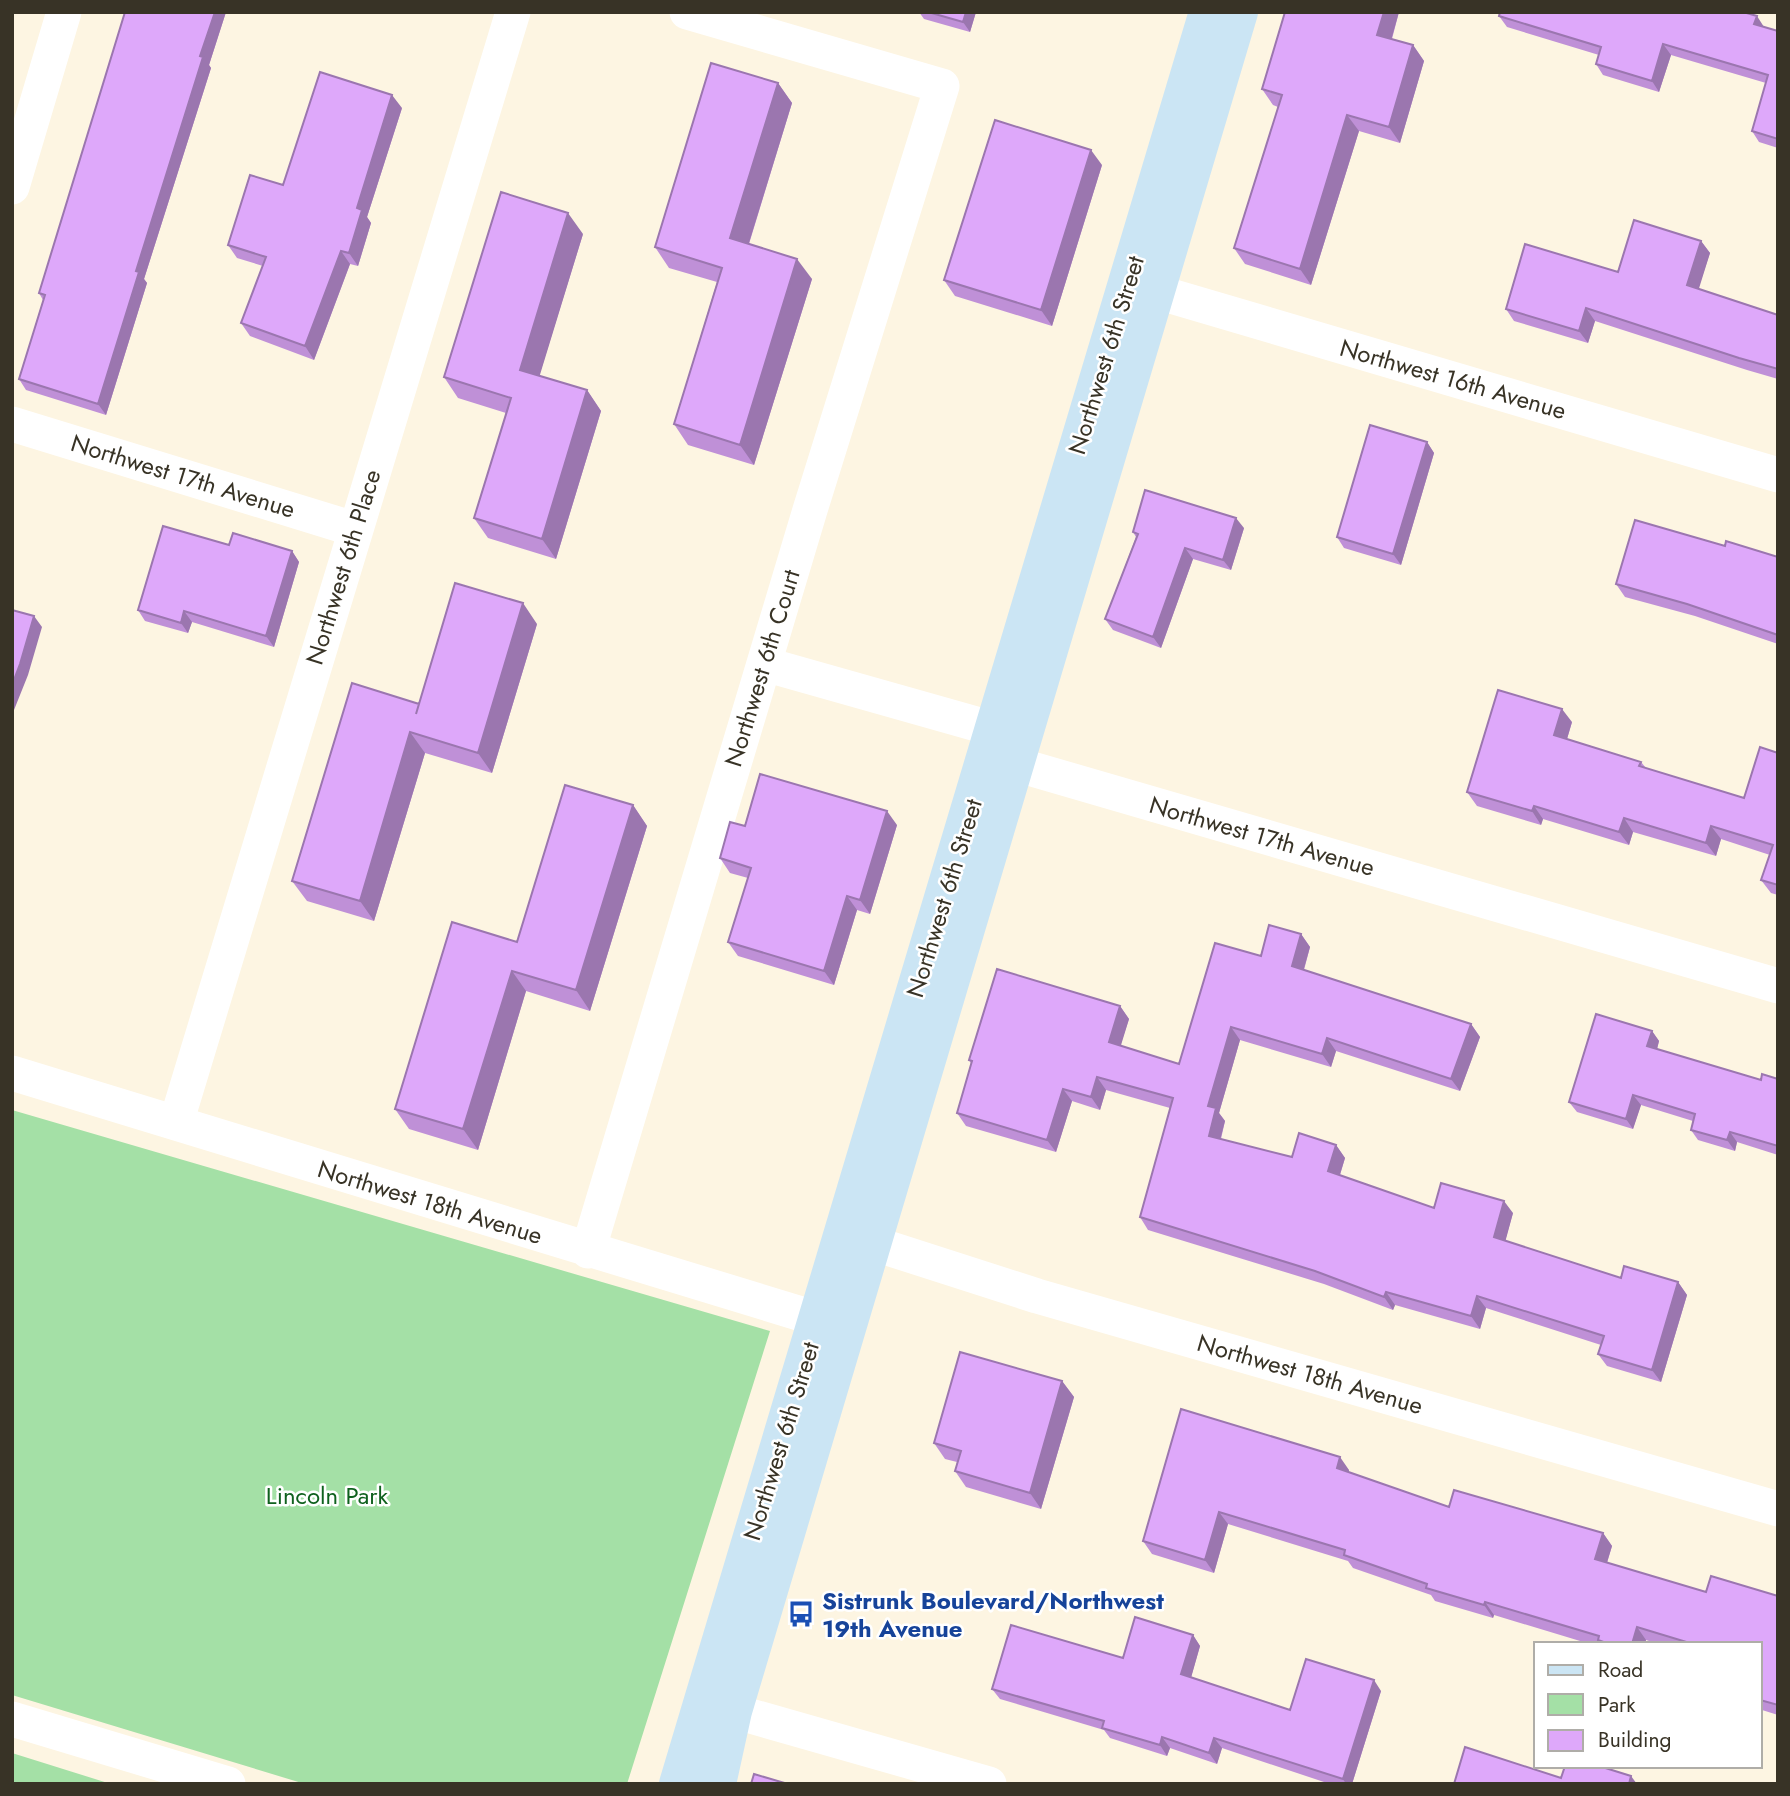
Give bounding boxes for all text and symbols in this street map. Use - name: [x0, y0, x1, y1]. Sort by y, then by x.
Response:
- street label: Northwest 6th Street: [1059, 251, 1153, 459]
- street label: Northwest 16th Avenue: [1336, 330, 1570, 428]
- street label: Northwest 17th Avenue: [67, 425, 299, 527]
- street label: Northwest 6th Place: [297, 465, 389, 669]
- street label: Northwest 6th Court: [715, 565, 809, 771]
- street label: Northwest 17th Avenue: [1145, 787, 1379, 885]
- street label: Northwest 6th Street: [897, 794, 991, 1002]
- street label: Northwest 18th Avenue: [313, 1151, 547, 1253]
- street label: Northwest 18th Avenue: [1193, 1325, 1427, 1423]
- street label: Northwest 6th Street: [734, 1337, 828, 1545]
- park label: Lincoln Park: [266, 1478, 389, 1513]
- place label: Sistrunk Boulevard/Northwest 19th Avenue: [822, 1583, 1164, 1646]
- bus stop icon: Sistrunk Boulevard/Northwest 19th Avenue: [786, 1599, 816, 1629]
- legend: [1534, 1642, 1762, 1768]
- text: Road: [1598, 1655, 1643, 1685]
- text: Park: [1598, 1690, 1636, 1720]
- text: Building: [1598, 1725, 1671, 1755]

